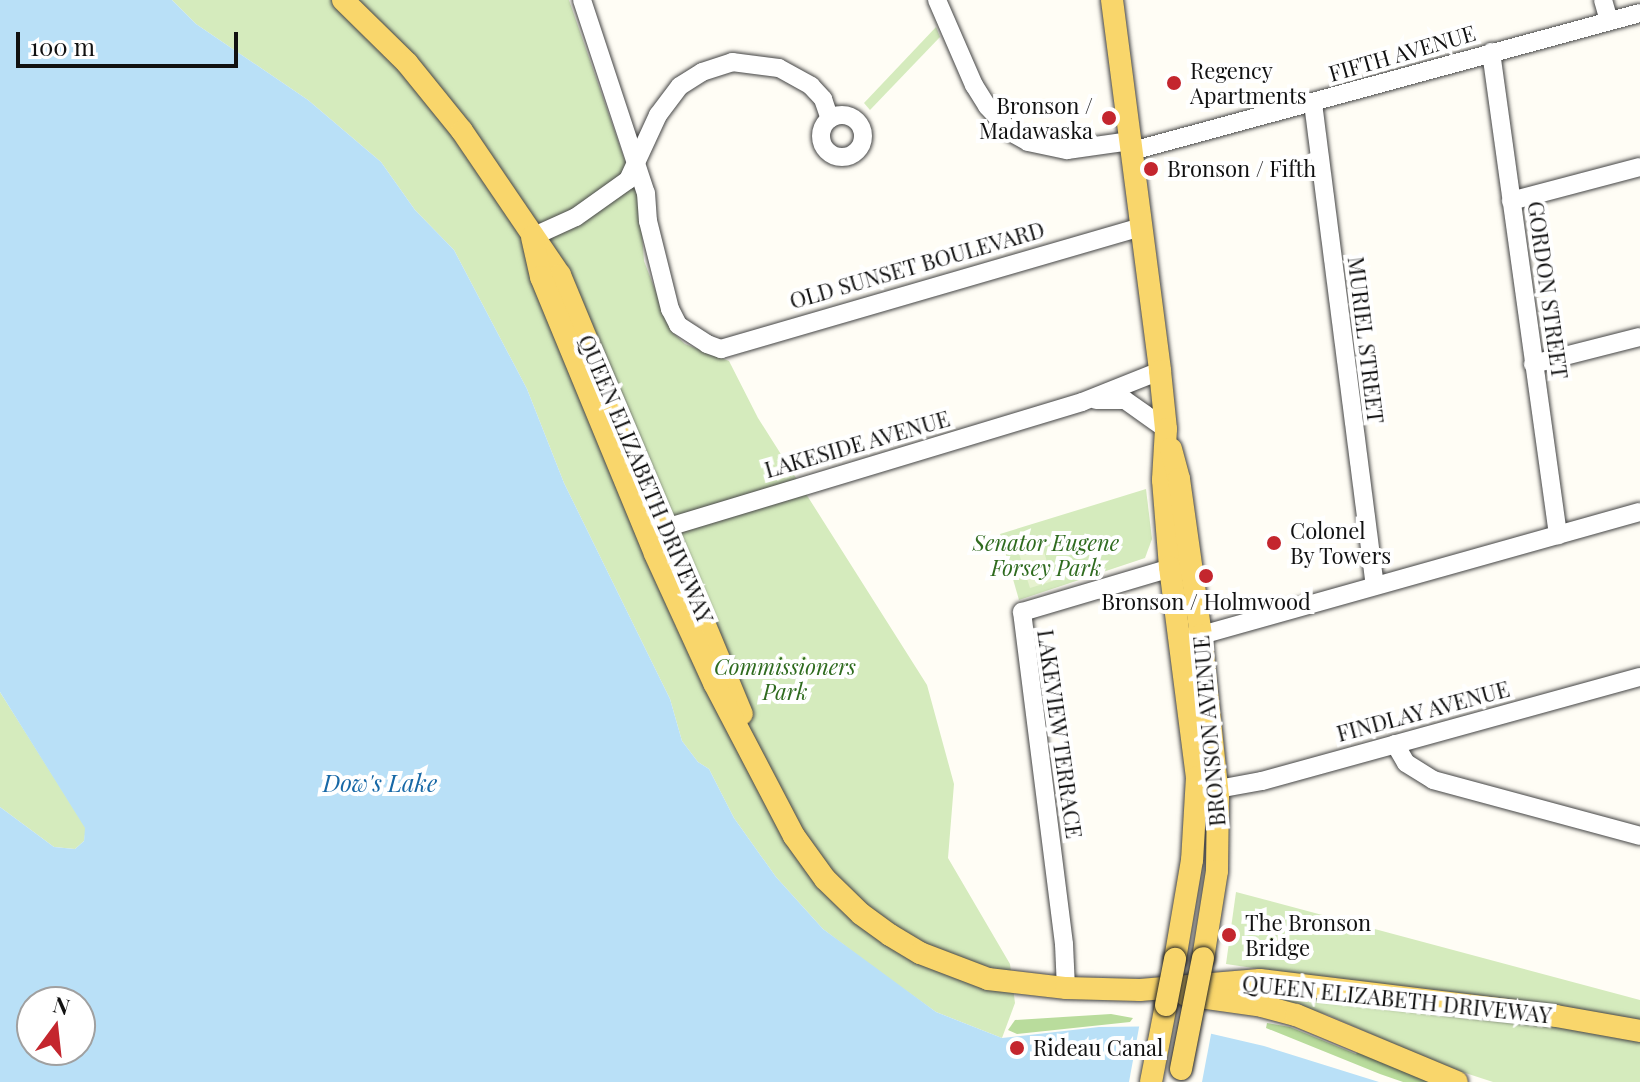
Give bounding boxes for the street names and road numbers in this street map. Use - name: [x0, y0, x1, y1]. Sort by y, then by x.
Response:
- street label: FIFTH AVENUE: [1325, 19, 1479, 87]
- street label: GORDON STREET: [1522, 199, 1574, 381]
- street label: OLD SUNSET BOULEVARD: [786, 216, 1048, 314]
- street label: MURIEL STREET: [1343, 255, 1389, 425]
- street label: QUEEN ELIZABETH DRIVEWAY: [573, 331, 719, 627]
- street label: LAKESIDE AVENUE: [761, 405, 953, 483]
- street label: LAKEVIEW TERRACE: [1032, 627, 1088, 841]
- street label: BRONSON AVENUE: [1187, 634, 1231, 828]
- street label: FINDLAY AVENUE: [1333, 675, 1513, 747]
- street label: QUEEN ELIZABETH DRIVEWAY: [1241, 970, 1553, 1028]

